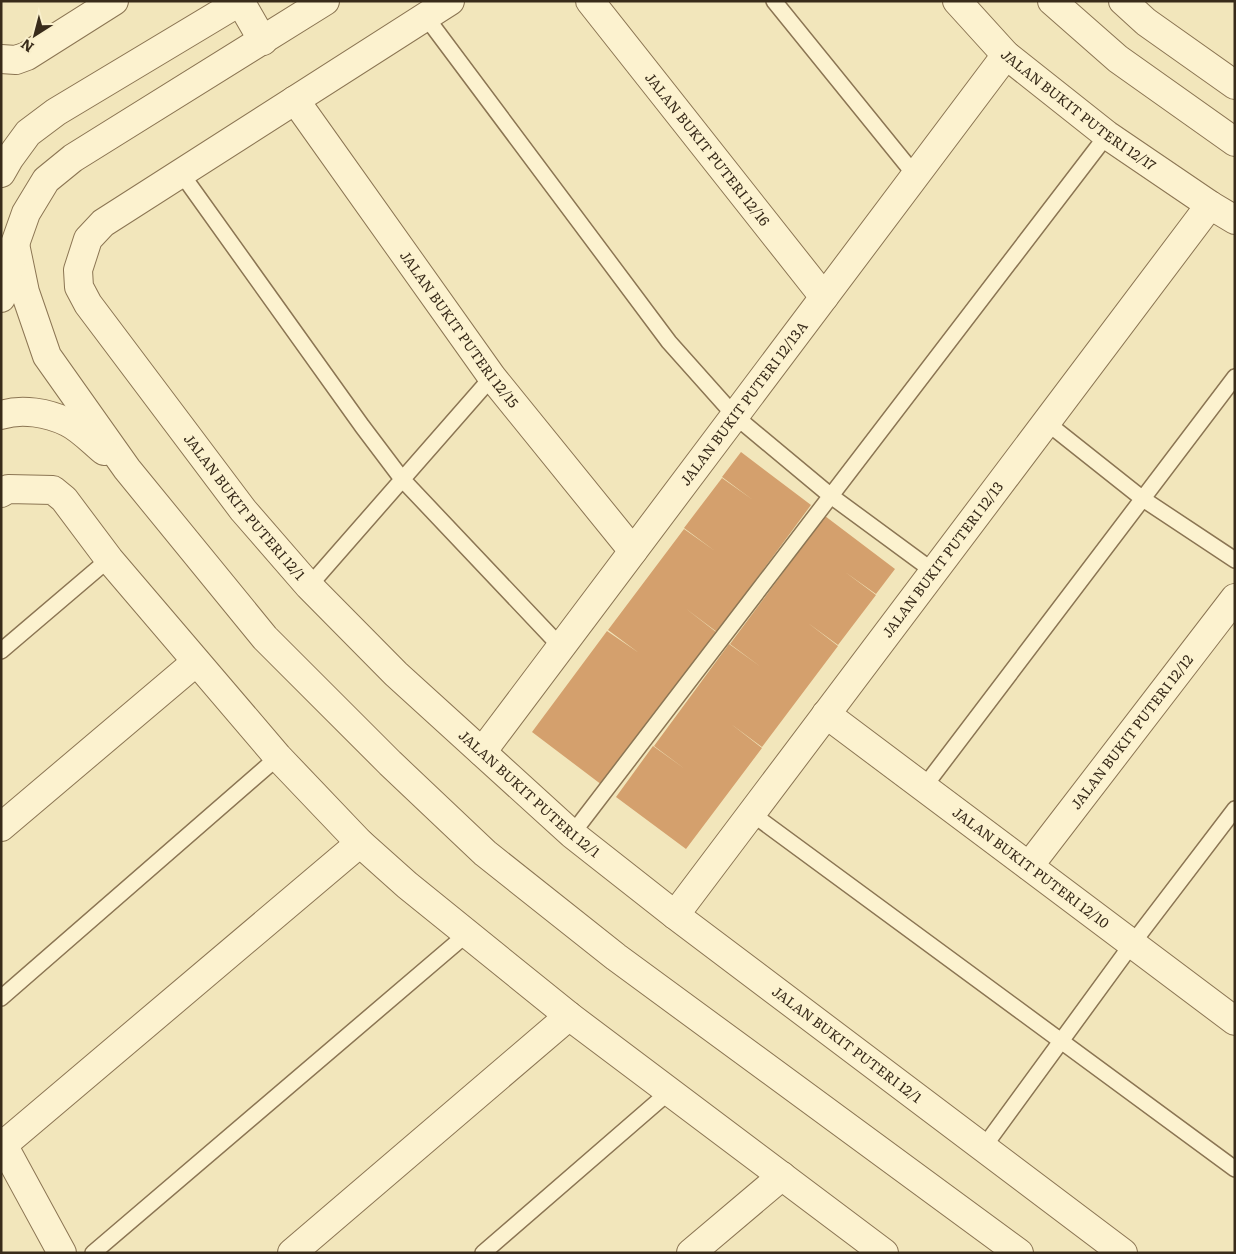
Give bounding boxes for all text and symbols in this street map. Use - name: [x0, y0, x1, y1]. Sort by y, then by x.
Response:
- north arrow: [10, 10, 60, 60]
- text: N: [16, 35, 37, 58]
- street label: JALAN BUKIT PUTERI 12/17: [997, 45, 1160, 175]
- street label: JALAN BUKIT PUTERI 12/16: [641, 68, 775, 230]
- street label: JALAN BUKIT PUTERI 12/15: [396, 246, 524, 412]
- street label: JALAN BUKIT PUTERI 12/13A: [675, 316, 812, 489]
- street label: JALAN BUKIT PUTERI 12/1: [180, 429, 311, 584]
- street label: JALAN BUKIT PUTERI 12/13: [877, 477, 1007, 641]
- street label: JALAN BUKIT PUTERI 12/12: [1065, 650, 1197, 813]
- street label: JALAN BUKIT PUTERI 12/1: [455, 725, 605, 862]
- street label: JALAN BUKIT PUTERI 12/10: [949, 802, 1114, 932]
- street label: JALAN BUKIT PUTERI 12/1: [768, 981, 927, 1107]

